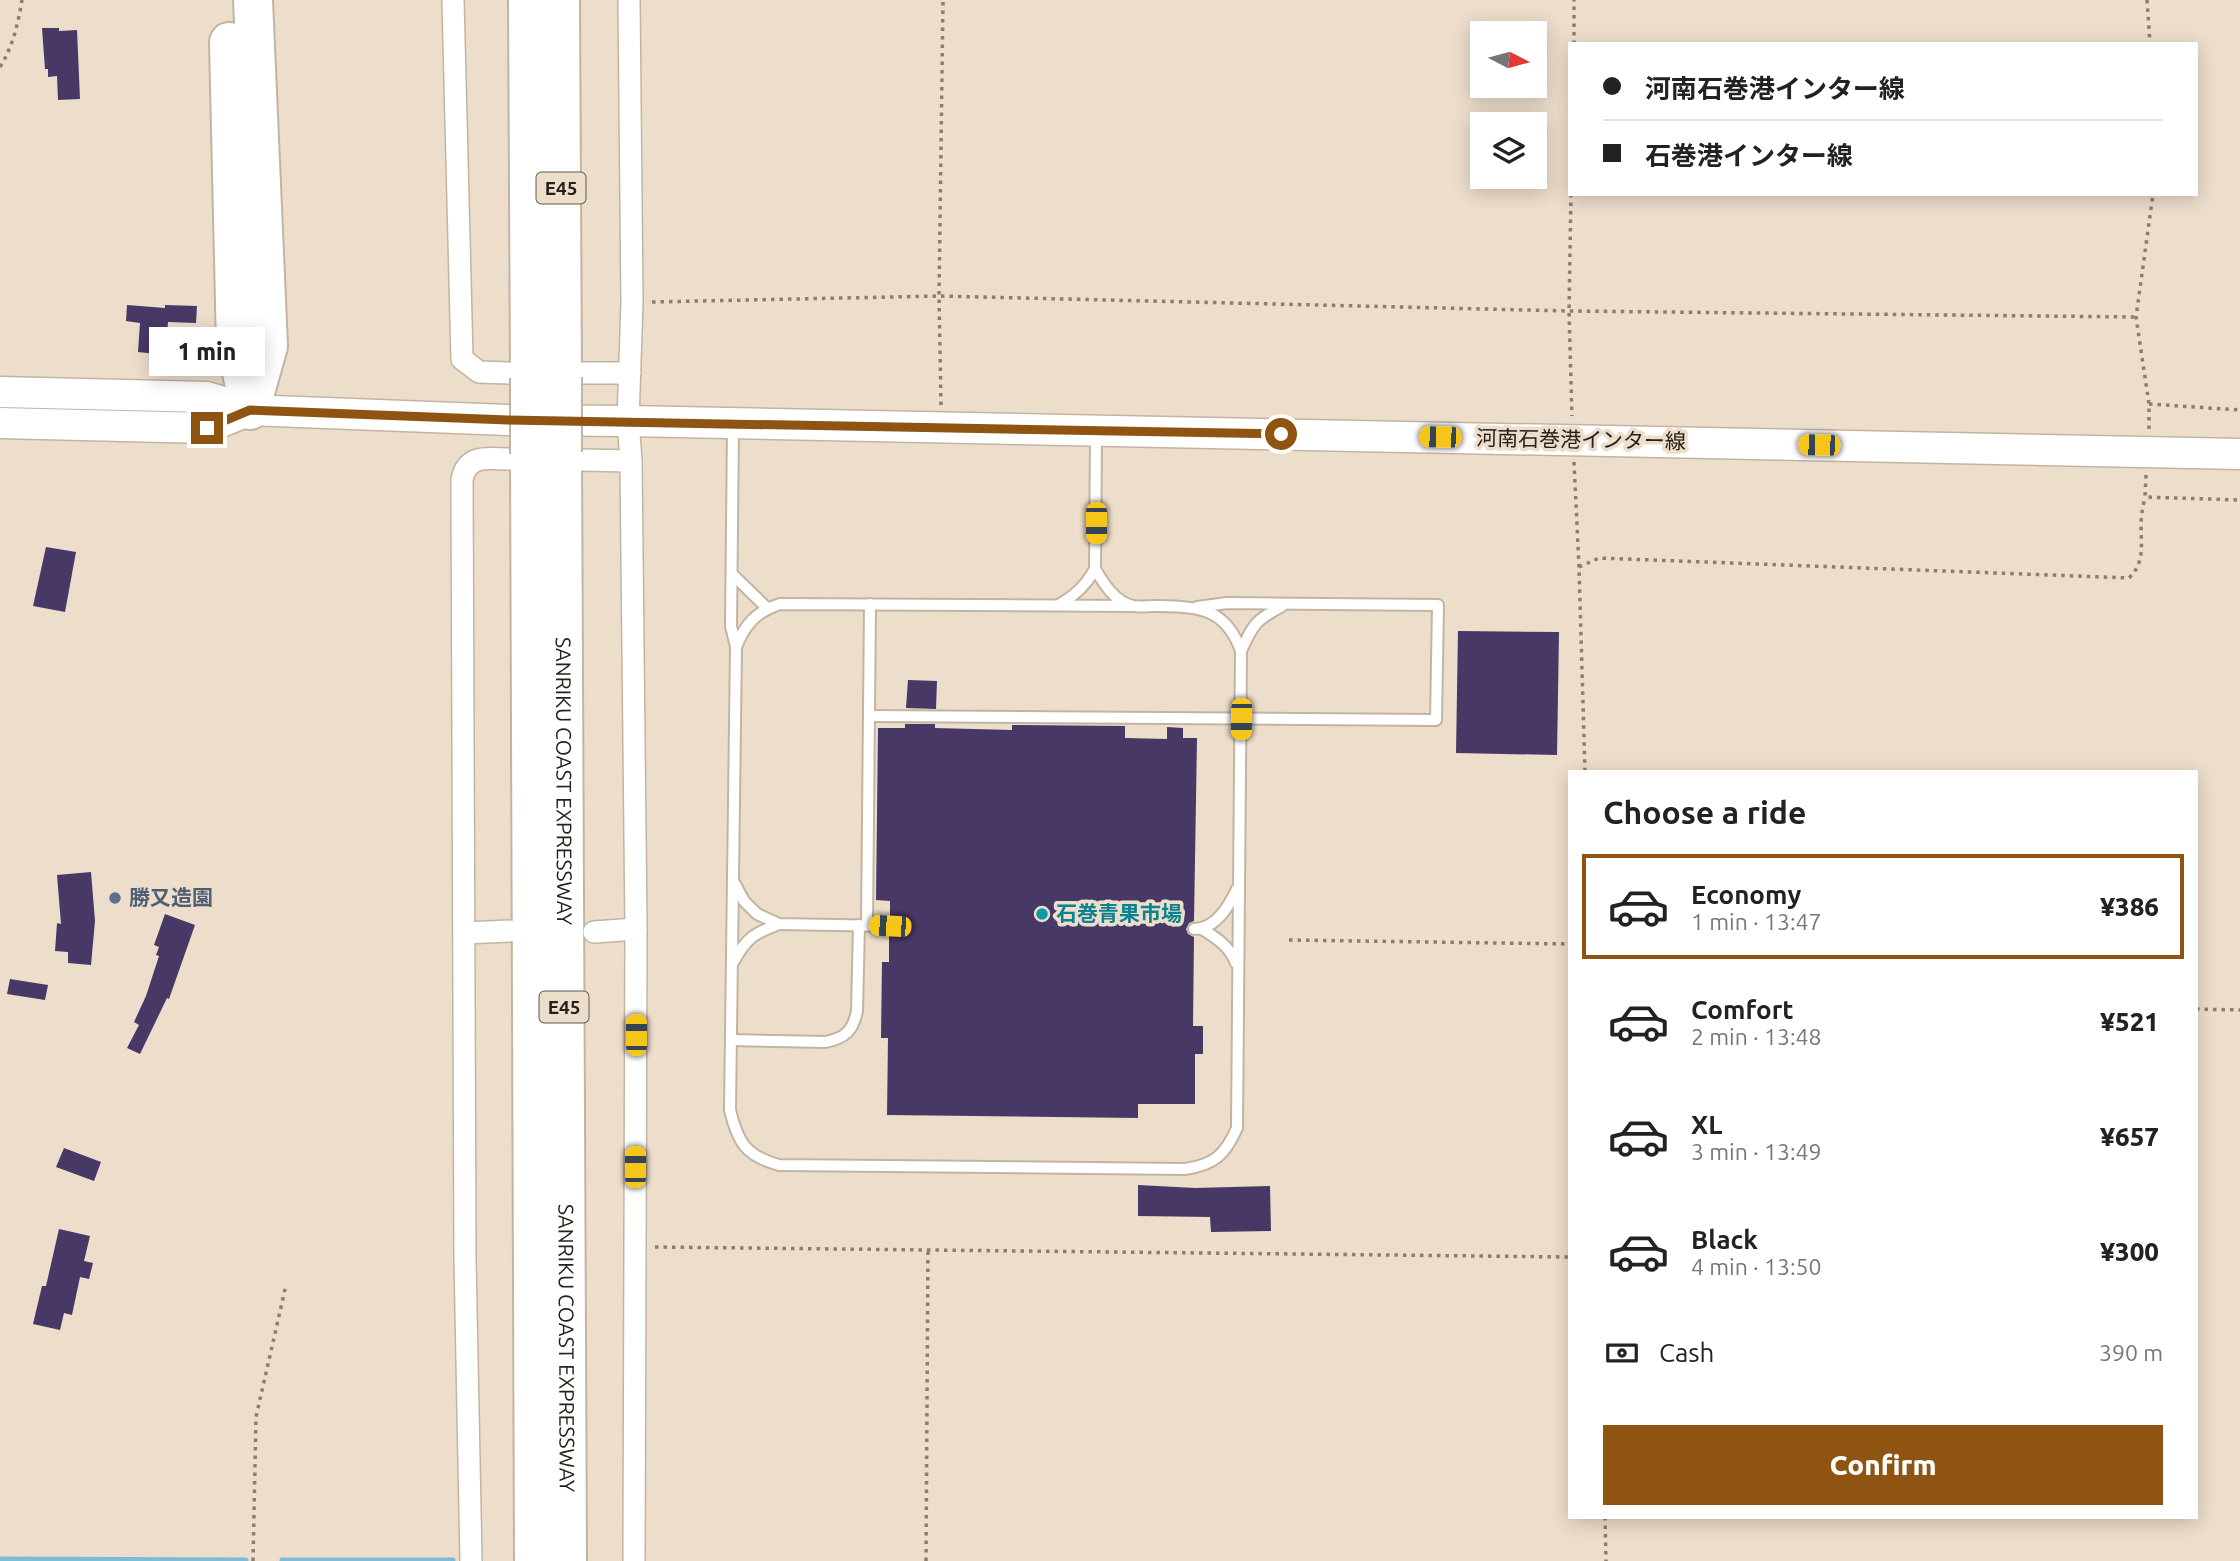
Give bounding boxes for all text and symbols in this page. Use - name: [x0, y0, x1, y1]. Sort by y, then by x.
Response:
- north arrow: [1470, 21, 1547, 98]
- map controls: [1470, 21, 1547, 189]
- text: 河南石巻港インター線: [1645, 74, 1905, 103]
- button: layers: [1470, 112, 1547, 189]
- text: 石巻港インター線: [1645, 141, 1853, 170]
- road number: E45: [536, 172, 586, 204]
- callout: 1 min: [149, 326, 265, 376]
- text: 1 min: [178, 339, 236, 364]
- route end: [191, 412, 223, 444]
- route start: [1265, 418, 1297, 450]
- street label: 河南石巻港インター線: [1476, 425, 1686, 453]
- car: [1419, 426, 1462, 448]
- car: [1798, 434, 1841, 456]
- car: [1086, 502, 1107, 544]
- street label: SANRIKU COAST EXPRESSWAY: [552, 637, 577, 925]
- car: [1231, 698, 1252, 740]
- text: Choose a ride: [1603, 794, 1806, 830]
- icon: car: [1607, 875, 1670, 938]
- text: Economy: [1691, 880, 1801, 909]
- place label: 勝又造園: [129, 885, 213, 909]
- marker: 勝又造園: [107, 890, 123, 906]
- text: ¥386: [2100, 892, 2159, 921]
- place label: 石巻青果市場: [1056, 901, 1182, 925]
- marker: 石巻青果市場: [1034, 906, 1050, 922]
- text: 1 min · 13:47: [1691, 909, 1822, 934]
- car: [869, 914, 912, 938]
- icon: car: [1607, 990, 1670, 1053]
- road number: E45: [540, 992, 588, 1023]
- text: Comfort: [1691, 995, 1794, 1024]
- text: ¥521: [2100, 1007, 2159, 1036]
- car: [626, 1014, 647, 1056]
- text: 2 min · 13:48: [1691, 1024, 1822, 1049]
- icon: car: [1607, 1105, 1670, 1168]
- text: XL: [1691, 1110, 1722, 1139]
- text: ¥657: [2100, 1122, 2159, 1151]
- text: 3 min · 13:49: [1691, 1139, 1822, 1164]
- car: [625, 1146, 646, 1188]
- street label: SANRIKU COAST EXPRESSWAY: [554, 1204, 580, 1492]
- icon: car: [1607, 1220, 1670, 1283]
- text: Black: [1691, 1225, 1758, 1254]
- text: ¥300: [2100, 1237, 2159, 1266]
- text: 4 min · 13:50: [1691, 1254, 1822, 1279]
- icon: cash: [1603, 1334, 1641, 1372]
- text: Cash: [1659, 1338, 1714, 1367]
- text: 390 m: [2099, 1340, 2163, 1365]
- button: Confirm: [1603, 1425, 2163, 1505]

